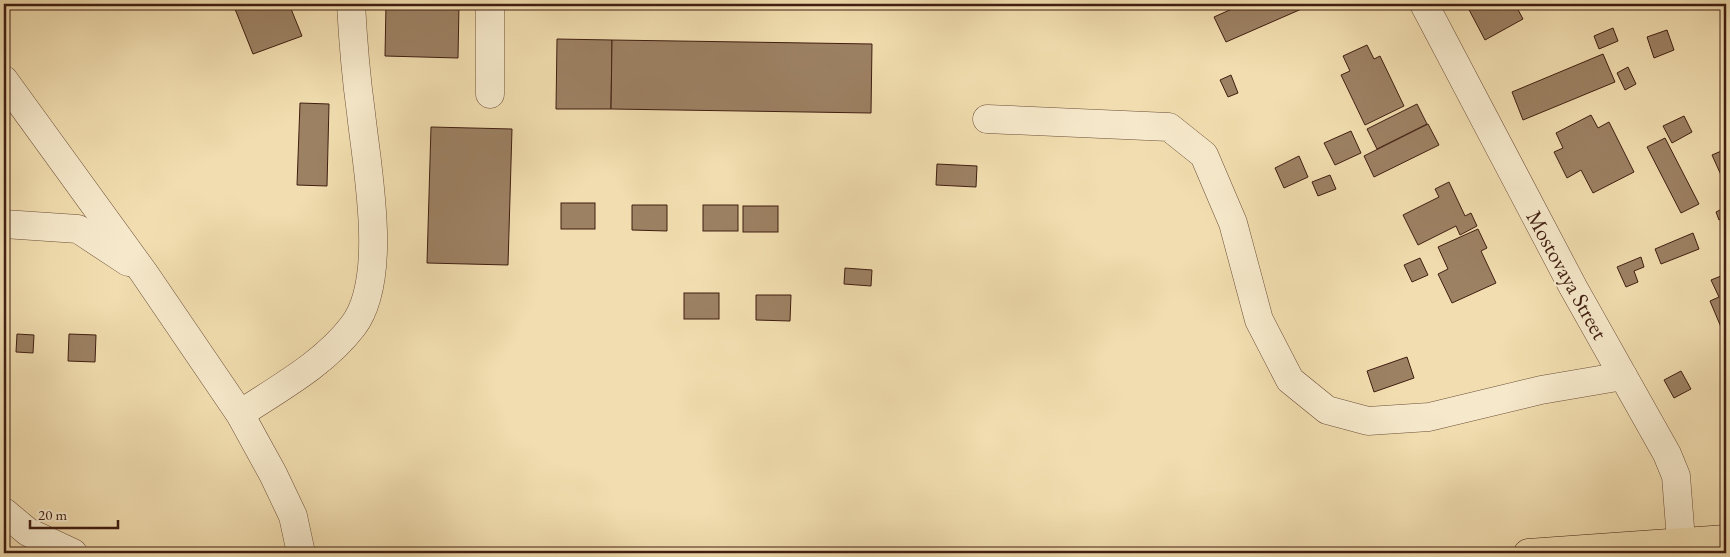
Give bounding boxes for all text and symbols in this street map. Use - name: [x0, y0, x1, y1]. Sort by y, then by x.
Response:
- street label: Mostovaya Street: [1520, 205, 1615, 345]
- scale bar: [30, 497, 118, 529]
- text: 20 m: [38, 505, 67, 524]

